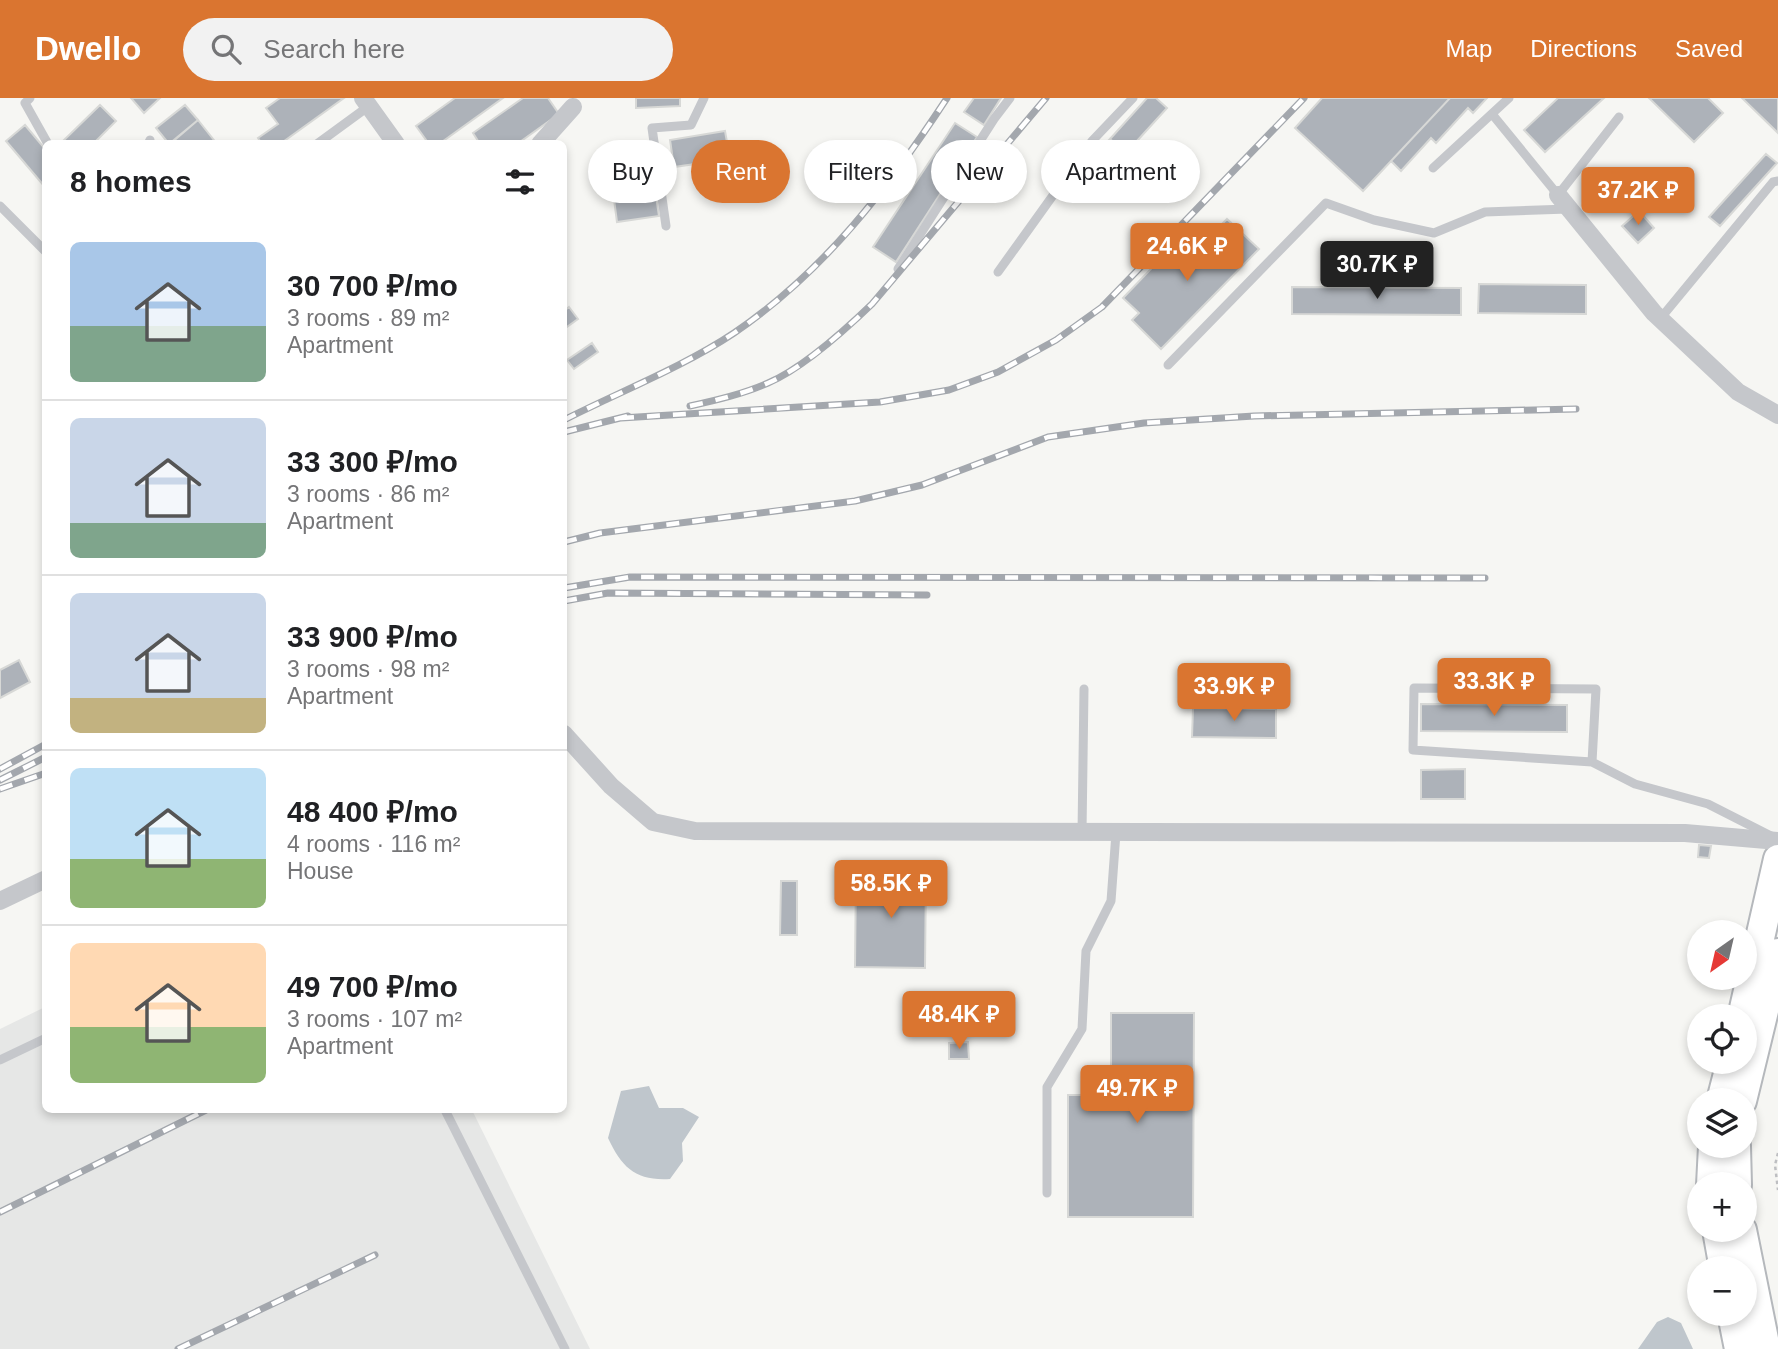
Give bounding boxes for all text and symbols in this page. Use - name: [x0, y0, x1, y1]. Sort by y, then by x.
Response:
- search box: [183, 18, 673, 81]
- text: Dwello: [35, 30, 141, 67]
- icon: search: [207, 30, 245, 68]
- text: Search here: [263, 34, 405, 64]
- text: Map: [1446, 35, 1492, 62]
- text: Directions: [1530, 35, 1637, 62]
- text: Saved: [1675, 35, 1743, 62]
- chip: Buy: [588, 140, 677, 203]
- chip: Rent: [691, 140, 790, 203]
- chip: Filters: [804, 140, 917, 203]
- chip: New: [931, 140, 1027, 203]
- chip: Apartment: [1041, 140, 1200, 203]
- icon: filters: [501, 163, 539, 201]
- text: 8 homes: [70, 165, 192, 198]
- pin: 37.2K ₽: [1573, 167, 1703, 227]
- text: 37.2K ₽: [1597, 177, 1679, 203]
- pin: 24.6K ₽: [1122, 223, 1252, 283]
- text: 24.6K ₽: [1146, 233, 1228, 259]
- pin: 30.7K ₽: [1312, 242, 1442, 301]
- text: 30.7K ₽: [1336, 251, 1418, 277]
- text: 30 700 ₽/mo: [287, 269, 458, 302]
- icon: home: [126, 270, 210, 354]
- text: 3 rooms · 89 m²: [287, 305, 449, 331]
- text: Apartment: [287, 332, 393, 358]
- text: 33 300 ₽/mo: [287, 445, 458, 478]
- icon: home: [126, 446, 210, 530]
- text: 3 rooms · 86 m²: [287, 481, 449, 507]
- text: Apartment: [287, 508, 393, 534]
- text: 33 900 ₽/mo: [287, 620, 458, 653]
- icon: home: [126, 621, 210, 705]
- text: 3 rooms · 98 m²: [287, 656, 449, 682]
- pin: 33.3K ₽: [1429, 658, 1559, 718]
- pin: 33.9K ₽: [1169, 664, 1299, 723]
- text: 33.3K ₽: [1453, 668, 1535, 694]
- text: 33.9K ₽: [1193, 673, 1275, 699]
- text: Apartment: [287, 683, 393, 709]
- text: 48 400 ₽/mo: [287, 795, 458, 828]
- icon: home: [126, 796, 210, 880]
- text: 4 rooms · 116 m²: [287, 831, 460, 857]
- text: House: [287, 858, 353, 884]
- pin: 58.5K ₽: [826, 860, 956, 920]
- text: 58.5K ₽: [850, 870, 932, 896]
- north arrow: [1687, 920, 1757, 990]
- map controls: [1687, 920, 1757, 1326]
- text: 49 700 ₽/mo: [287, 970, 458, 1003]
- icon: home: [126, 971, 210, 1055]
- pin: 48.4K ₽: [894, 992, 1024, 1051]
- text: 48.4K ₽: [918, 1001, 1000, 1027]
- button: locate: [1687, 1004, 1757, 1074]
- text: 3 rooms · 107 m²: [287, 1006, 462, 1032]
- text: Apartment: [287, 1033, 393, 1059]
- pin: 49.7K ₽: [1072, 1066, 1202, 1125]
- text: 49.7K ₽: [1096, 1075, 1178, 1101]
- button: layers: [1687, 1088, 1757, 1158]
- button: +: [1687, 1172, 1757, 1242]
- button: −: [1687, 1256, 1757, 1326]

